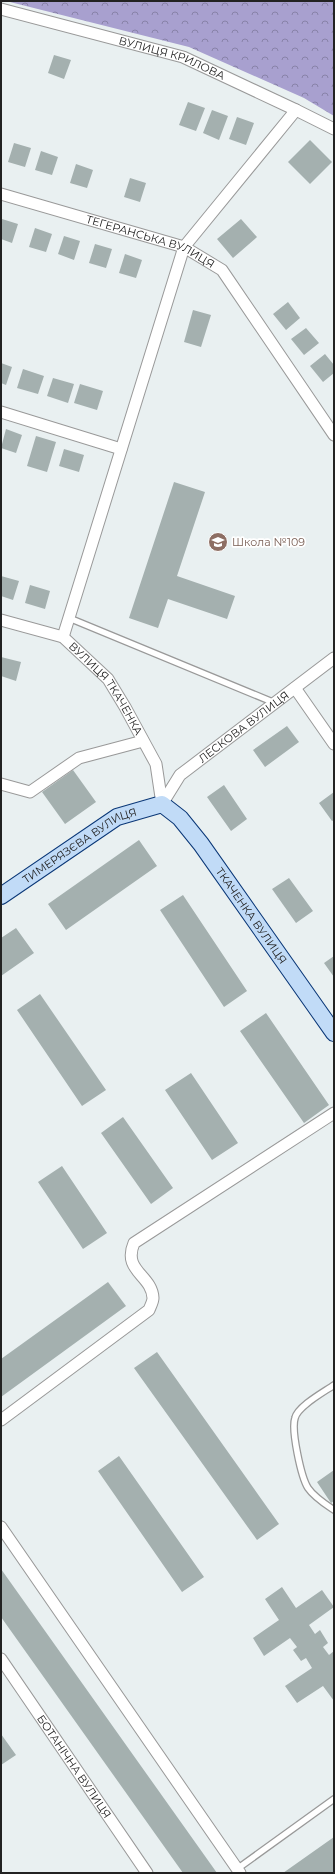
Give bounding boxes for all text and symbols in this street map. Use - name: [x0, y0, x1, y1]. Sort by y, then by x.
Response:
- street label: ВУЛИЦЯ КРИЛОВА: [117, 33, 228, 83]
- street label: ТЕГЕРАНСЬКА ВУЛИЦЯ: [84, 212, 217, 271]
- school or university icon: Школа №109: [207, 531, 229, 553]
- place label: Школа №109: [232, 535, 305, 549]
- street label: ВУЛИЦЯ ТКАЧЕНКА: [66, 639, 146, 738]
- street label: ЛЕСКОВА ВУЛИЦЯ: [196, 688, 292, 766]
- street label: ТИМЕРЯЗЄВА ВУЛИЦЯ: [20, 805, 138, 886]
- street label: ТКАЧЕНКА ВУЛИЦЯ: [213, 865, 290, 966]
- street label: БОТАНІЧНА ВУЛИЦЯ: [34, 1712, 114, 1821]

